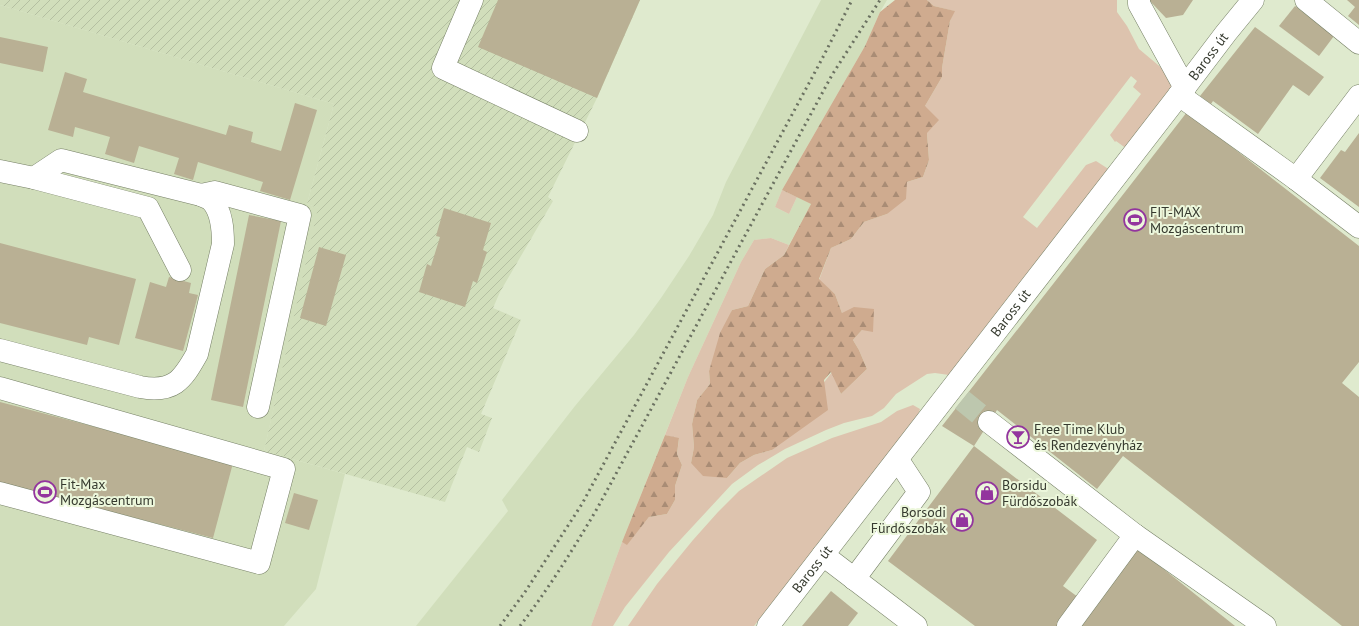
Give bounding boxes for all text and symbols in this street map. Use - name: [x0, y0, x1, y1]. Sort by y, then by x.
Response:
- street label: Baross út: [1184, 29, 1232, 84]
- place label: FIT-MAX Mozgáscentrum: [1150, 203, 1244, 237]
- sports icon: FIT-MAX Mozgáscentrum: [1122, 207, 1148, 233]
- street label: Baross út: [986, 285, 1035, 340]
- place label: Free Time Klub és Rendezvényház: [1034, 420, 1143, 454]
- bar icon: Free Time Klub és Rendezvényház: [1005, 424, 1031, 450]
- place label: Fit-Max Mozgáscentrum: [60, 475, 154, 509]
- place label: Borsidu Fürdőszobák: [1002, 476, 1078, 510]
- sports icon: Fit-Max Mozgáscentrum: [32, 479, 58, 505]
- shop icon: Borsidu Fürdőszobák: [974, 480, 1000, 506]
- place label: Borsodi Fürdőszobák: [871, 503, 946, 537]
- shop icon: Borsodi Fürdőszobák: [949, 507, 975, 533]
- street label: Baross út: [788, 541, 836, 596]

